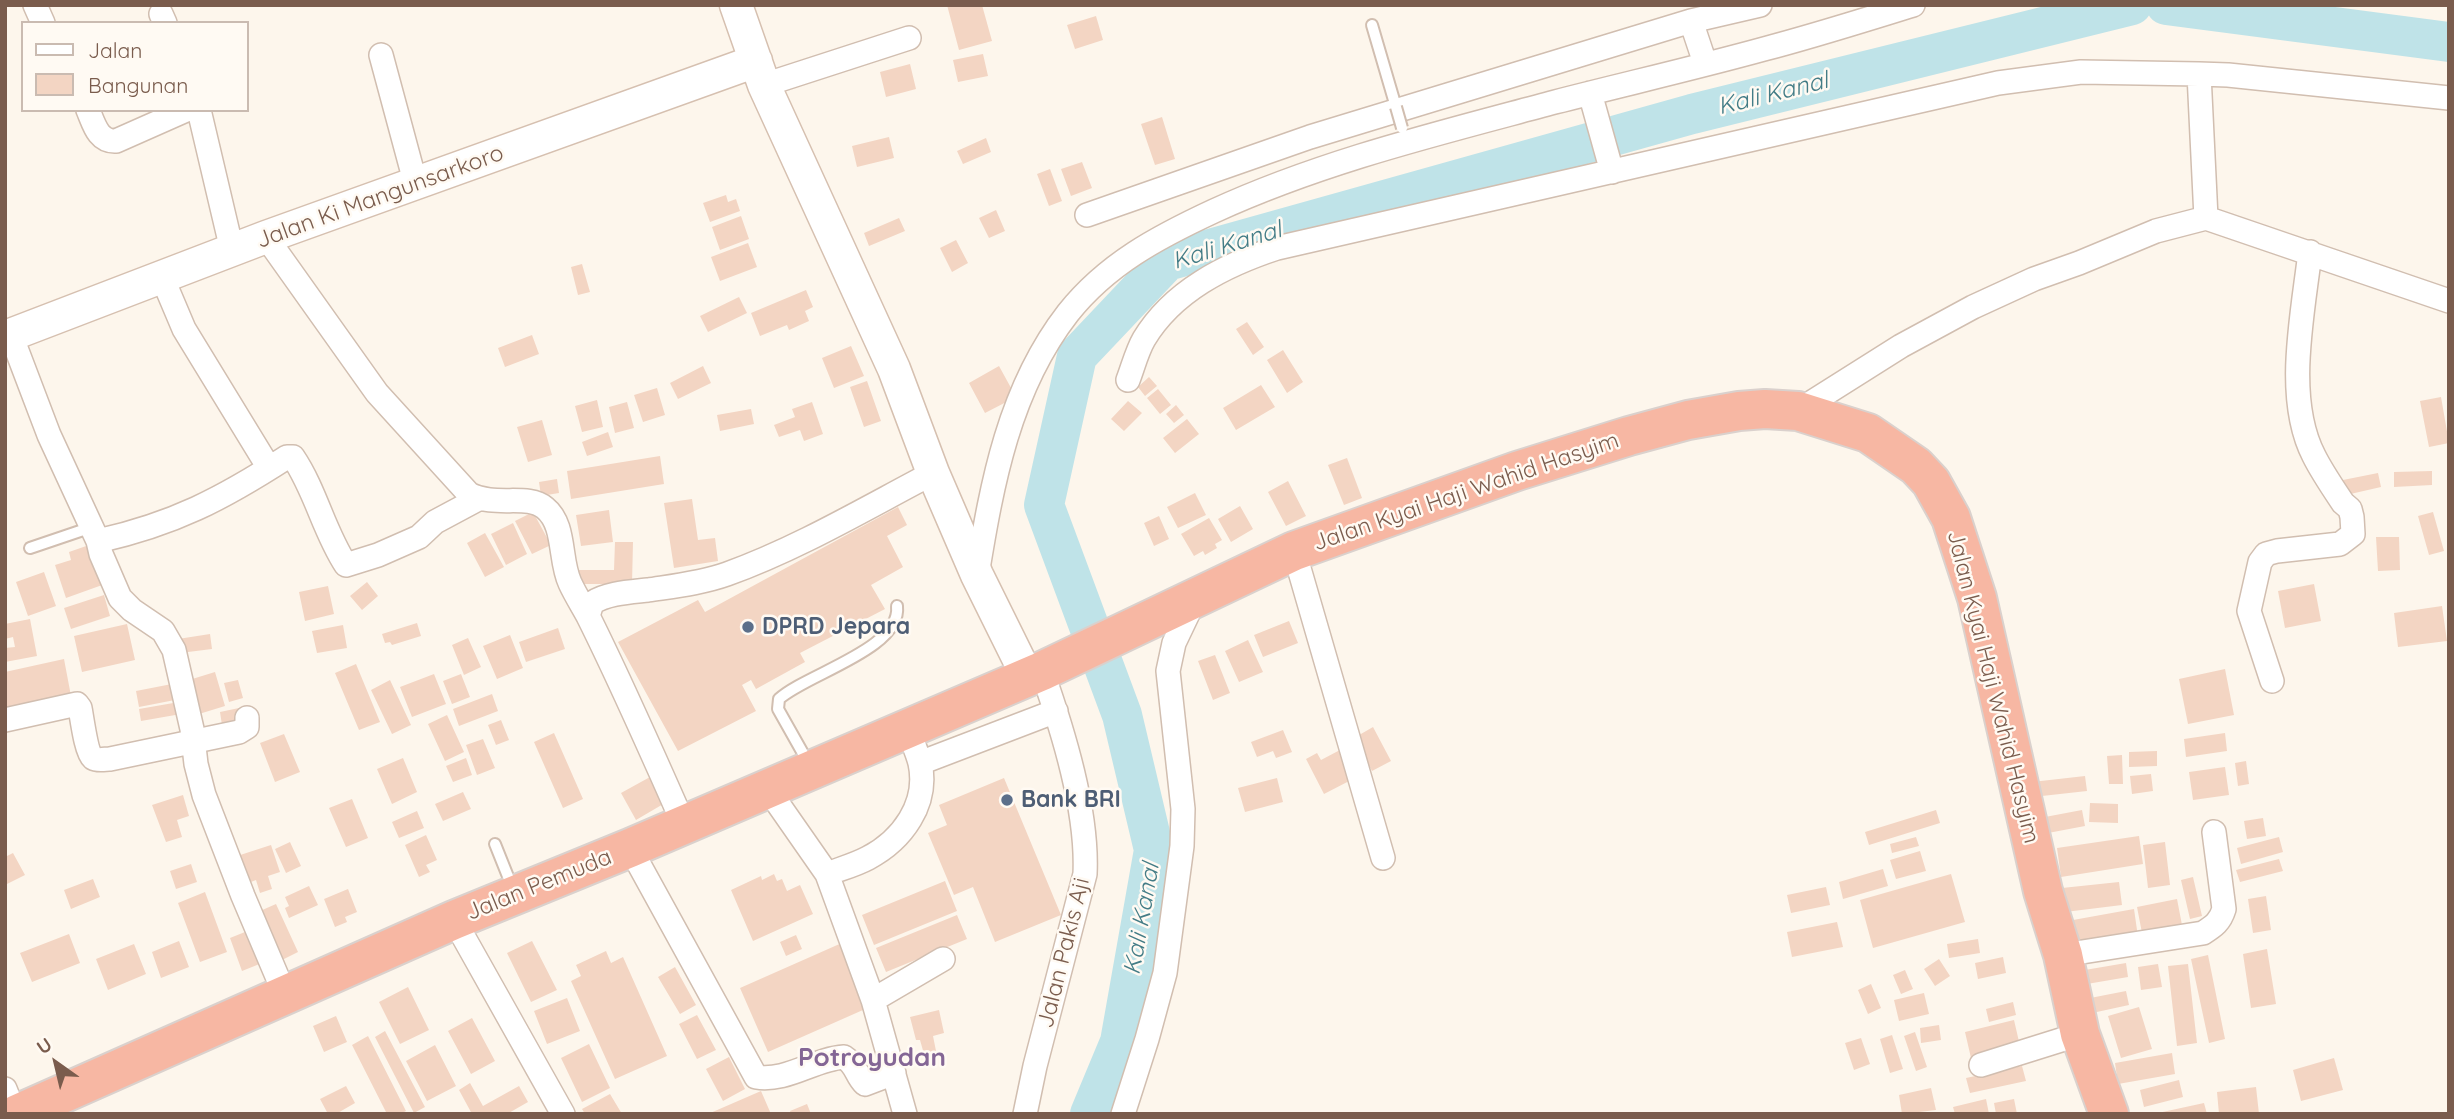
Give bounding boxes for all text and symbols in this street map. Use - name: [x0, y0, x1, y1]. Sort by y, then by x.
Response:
- legend: [21, 21, 248, 112]
- text: Jalan: [88, 37, 142, 63]
- water label: Kali Kanal: [1715, 66, 1831, 122]
- text: Bangunan: [88, 72, 188, 98]
- street label: Jalan Ki Mangunsarkoro: [253, 139, 507, 255]
- water label: Kali Kanal: [1169, 216, 1285, 276]
- street label: Jalan Kyai Haji Wahid Hasyim: [1310, 427, 1622, 557]
- street label: Jalan Kyai Haji Wahid Hasyim: [1941, 528, 2045, 846]
- place label: DPRD Jepara: [762, 613, 910, 641]
- marker: DPRD Jepara: [740, 619, 756, 635]
- place label: Bank BRI: [1021, 786, 1121, 814]
- marker: Bank BRI: [999, 792, 1015, 808]
- street label: Jalan Pemuda: [462, 843, 616, 927]
- water label: Kali Kanal: [1118, 861, 1166, 977]
- street label: Jalan Pakis Aji: [1032, 875, 1096, 1031]
- north arrow: [21, 1028, 91, 1098]
- text: U: [32, 1032, 57, 1059]
- district label: Potroyudan: [798, 1042, 946, 1074]

